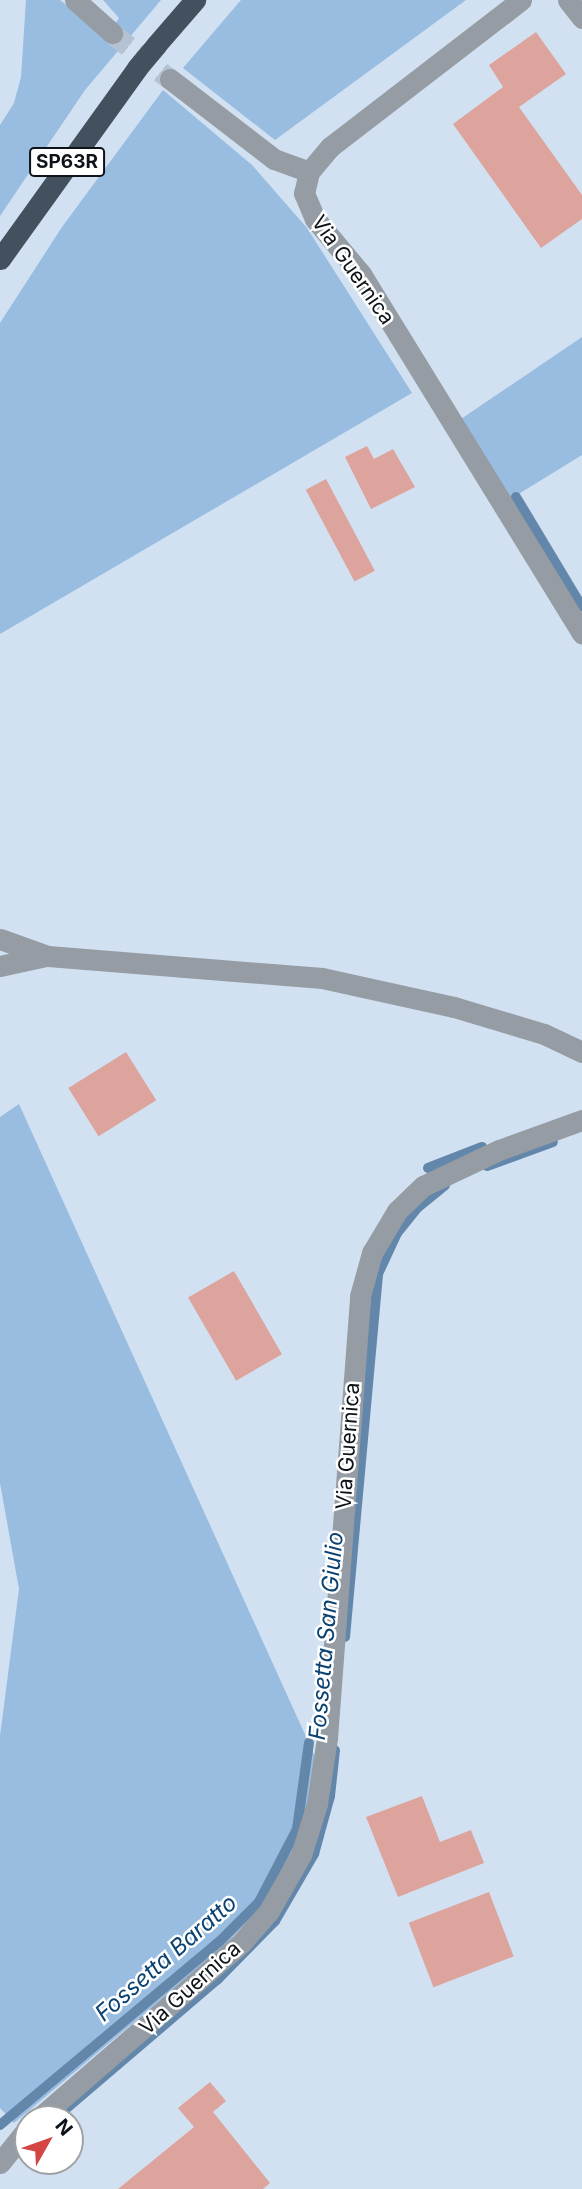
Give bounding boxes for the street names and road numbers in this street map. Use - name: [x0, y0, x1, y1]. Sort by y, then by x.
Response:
- road number: SP63R: [28, 146, 106, 178]
- street label: Via Guernica: [306, 211, 400, 329]
- street label: Via Guernica: [331, 1382, 365, 1510]
- street label: Via Guernica: [134, 1936, 246, 2040]

